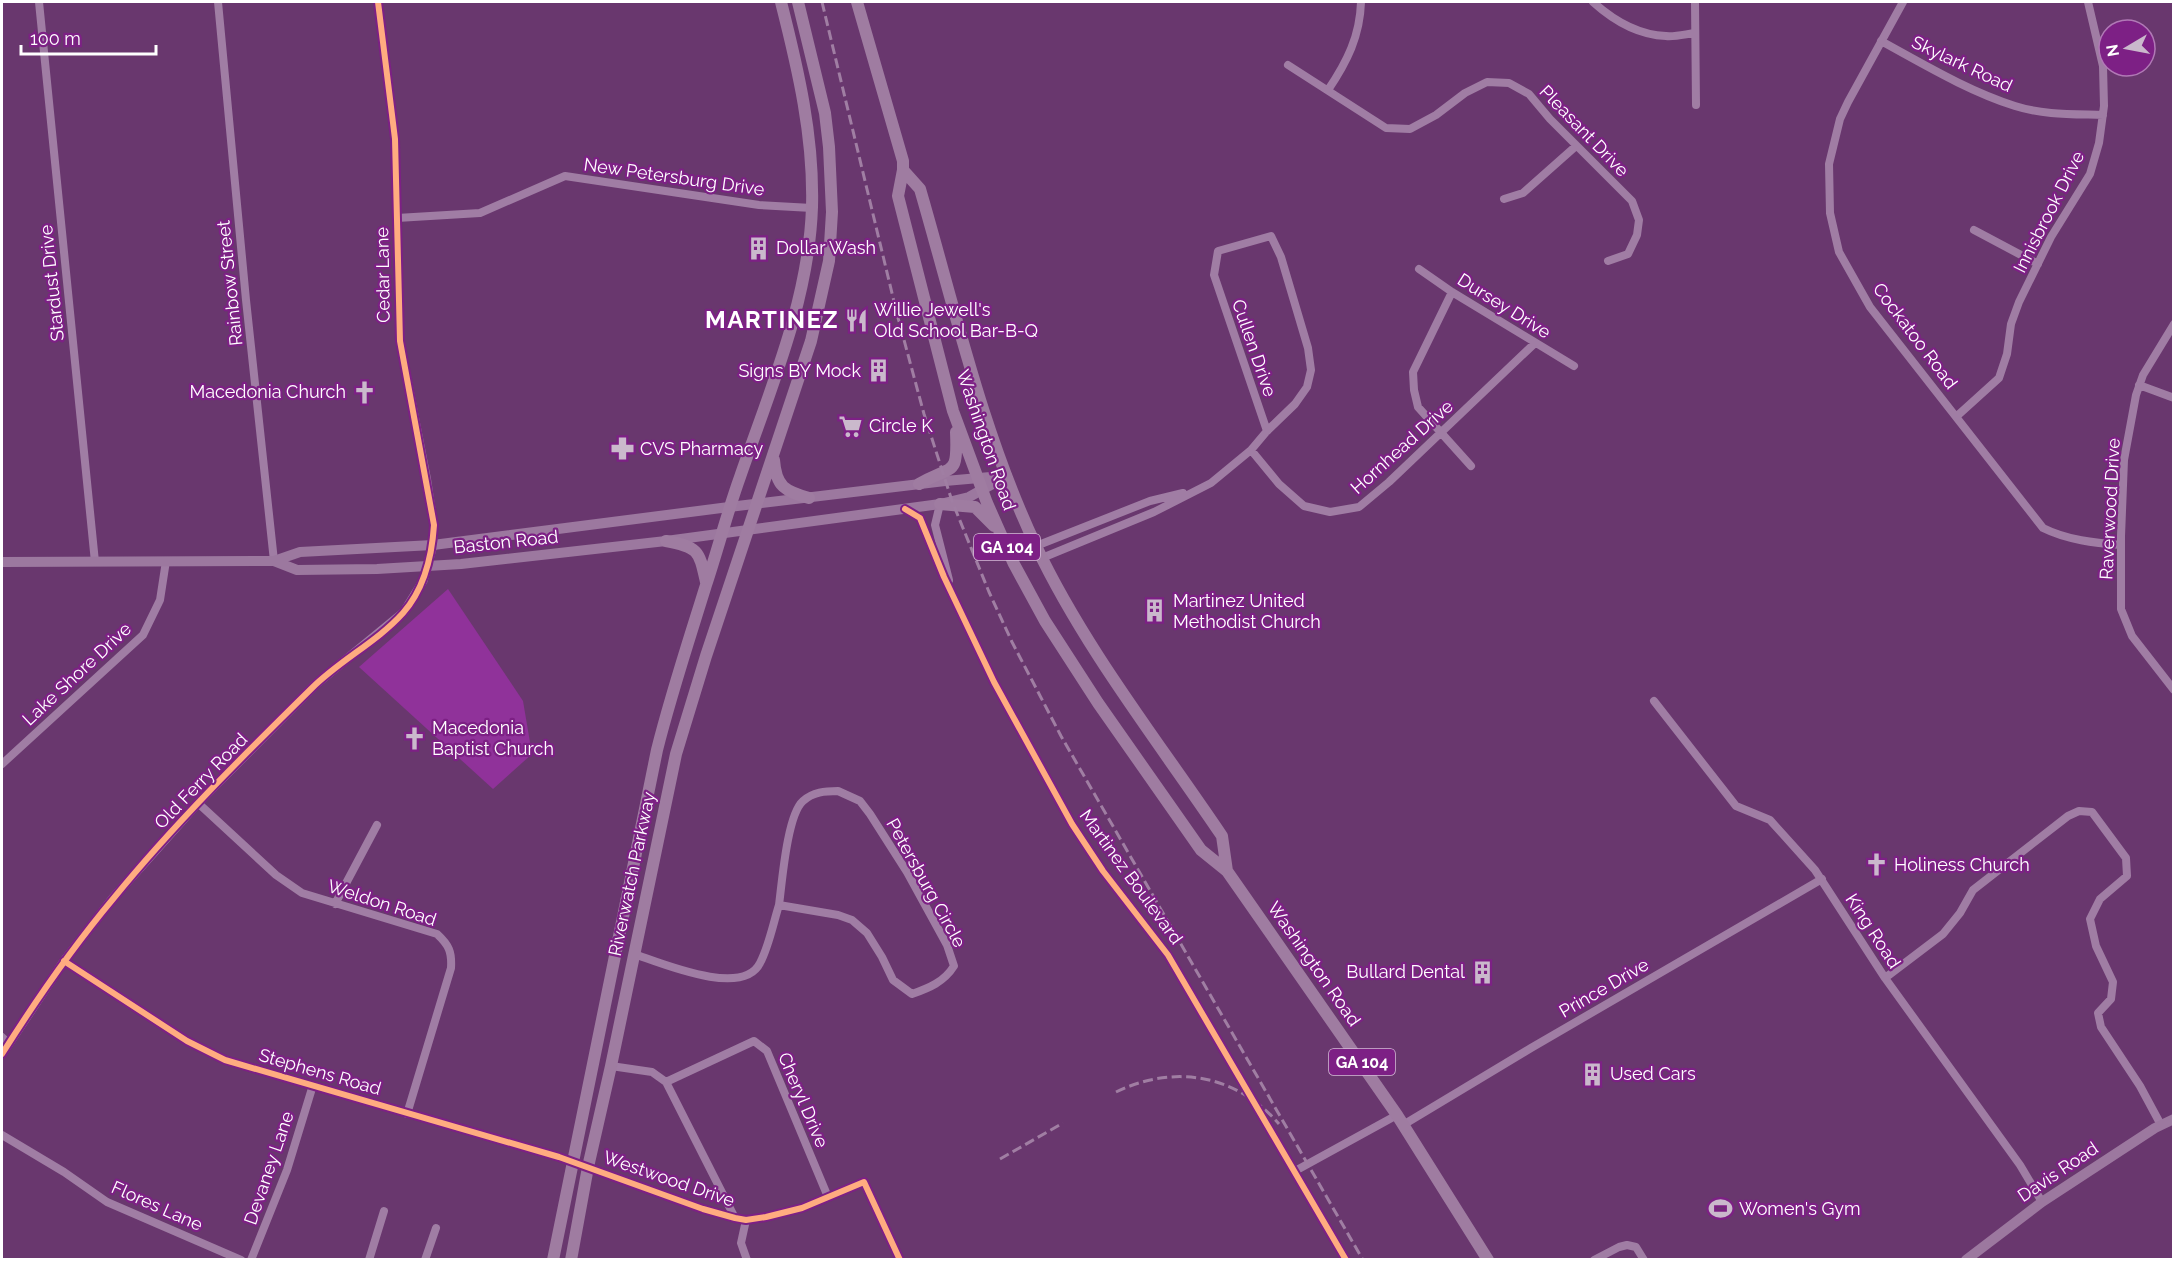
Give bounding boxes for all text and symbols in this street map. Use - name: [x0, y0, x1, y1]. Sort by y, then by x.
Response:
- scale bar: [21, 18, 156, 56]
- north arrow: [2097, 18, 2157, 78]
- text: 100 m: [30, 28, 81, 49]
- street label: Skylark Road: [1909, 31, 2016, 96]
- text: N: [2102, 43, 2123, 58]
- street label: Pleasant Drive: [1535, 81, 1634, 181]
- street label: Innisbrook Drive: [2009, 147, 2088, 276]
- street label: New Petersburg Drive: [582, 153, 766, 200]
- street label: Rainbow Street: [212, 219, 247, 347]
- street label: Stardust Drive: [35, 223, 68, 342]
- street label: Cedar Lane: [371, 227, 394, 323]
- building icon: Dollar Wash: [745, 235, 771, 261]
- place label: Dollar Wash: [776, 237, 876, 258]
- street label: Dursey Drive: [1454, 269, 1555, 343]
- street label: Cockatoo Road: [1869, 279, 1962, 393]
- street label: Cullen Drive: [1228, 296, 1281, 400]
- place label: Willie Jewell's Old School Bar-B-Q: [874, 299, 1038, 341]
- district label: MARTINEZ: [705, 305, 839, 334]
- restaurant icon: Willie Jewell's Old School Bar-B-Q: [843, 307, 869, 333]
- building icon: Signs BY Mock: [866, 358, 892, 384]
- place label: Signs BY Mock: [738, 360, 861, 381]
- street label: Washington Road: [953, 367, 1020, 513]
- church icon: Macedonia Church: [351, 379, 377, 405]
- place label: Macedonia Church: [189, 381, 346, 402]
- street label: Hornhead Drive: [1346, 395, 1457, 498]
- supermarket icon: Circle K: [838, 413, 864, 439]
- place label: Circle K: [869, 415, 933, 436]
- pharmacy icon: CVS Pharmacy: [609, 436, 635, 462]
- street label: Raverwood Drive: [2095, 437, 2124, 580]
- place label: CVS Pharmacy: [640, 438, 763, 459]
- street label: Baston Road: [452, 526, 559, 557]
- road number: GA 104: [974, 534, 1040, 560]
- place label: Martinez United Methodist Church: [1173, 590, 1321, 632]
- building icon: Martinez United Methodist Church: [1142, 598, 1168, 624]
- street label: Lake Shore Drive: [18, 618, 136, 729]
- place label: Macedonia Baptist Church: [432, 717, 554, 759]
- church icon: Macedonia Baptist Church: [401, 725, 427, 751]
- street label: Old Ferry Road: [150, 729, 251, 833]
- street label: Riverwatch Parkway: [604, 790, 659, 958]
- street label: Martinez Boulevard: [1076, 805, 1187, 948]
- street label: Petersburg Circle: [882, 815, 971, 951]
- church icon: Holiness Church: [1863, 852, 1889, 878]
- place label: Holiness Church: [1894, 854, 2030, 875]
- street label: Weldon Road: [325, 875, 439, 930]
- street label: King Road: [1841, 889, 1905, 972]
- street label: Washington Road: [1264, 897, 1365, 1030]
- street label: Prince Drive: [1555, 953, 1653, 1022]
- building icon: Bullard Dental: [1470, 959, 1496, 985]
- place label: Bullard Dental: [1346, 961, 1465, 982]
- street label: Stephens Road: [257, 1044, 384, 1099]
- street label: Cheryl Drive: [774, 1049, 833, 1151]
- road number: GA 104: [1329, 1049, 1395, 1075]
- building icon: Used Cars: [1579, 1061, 1605, 1087]
- place label: Used Cars: [1610, 1063, 1696, 1084]
- street label: Devaney Lane: [239, 1108, 298, 1227]
- street label: Davis Road: [2014, 1137, 2102, 1206]
- street label: Westwood Drive: [601, 1146, 738, 1211]
- street label: Flores Lane: [108, 1176, 206, 1235]
- sports icon: Women's Gym: [1708, 1196, 1734, 1222]
- place label: Women's Gym: [1739, 1198, 1860, 1219]

